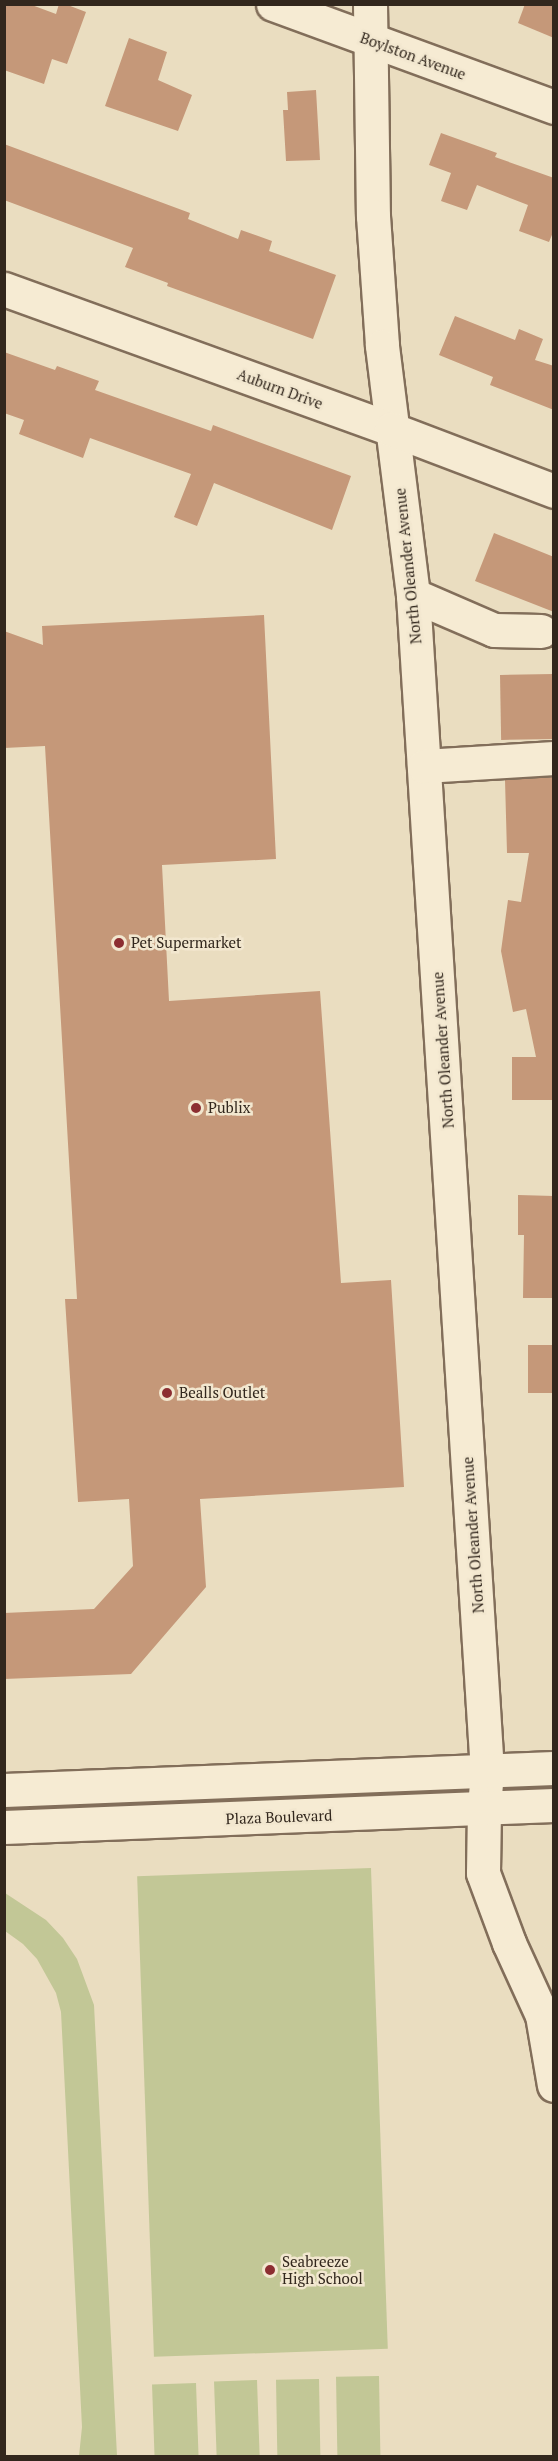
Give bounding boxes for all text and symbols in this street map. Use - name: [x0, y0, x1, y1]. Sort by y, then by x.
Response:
- street label: Boylston Avenue: [358, 28, 468, 84]
- street label: Auburn Drive: [235, 365, 325, 413]
- street label: North Oleander Avenue: [391, 487, 425, 645]
- place label: Pet Supermarket: [131, 934, 242, 952]
- marker: Pet Supermarket: [112, 936, 126, 950]
- street label: North Oleander Avenue: [429, 971, 457, 1129]
- place label: Publix: [208, 1099, 251, 1117]
- marker: Publix: [189, 1101, 203, 1115]
- place label: Bealls Outlet: [179, 1384, 265, 1402]
- marker: Bealls Outlet: [160, 1386, 174, 1400]
- street label: North Oleander Avenue: [459, 1456, 487, 1614]
- street label: Plaza Boulevard: [225, 1806, 333, 1828]
- place label: Seabreeze High School: [282, 2252, 363, 2287]
- marker: Seabreeze High School: [263, 2263, 277, 2277]

